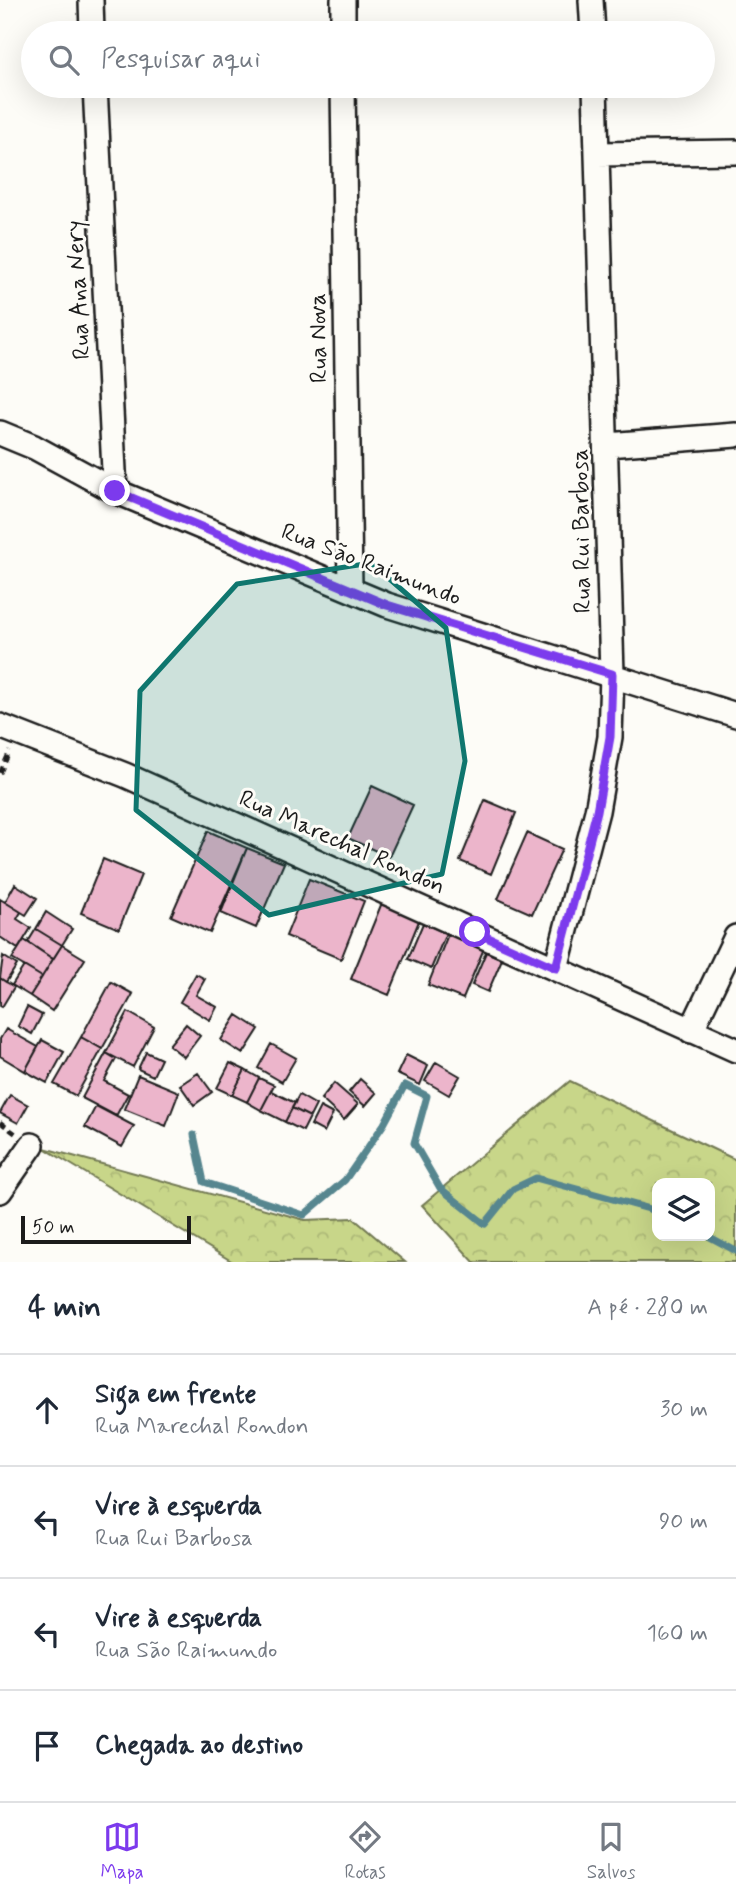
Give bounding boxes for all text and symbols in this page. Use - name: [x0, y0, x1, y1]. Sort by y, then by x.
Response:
- search box: [21, 21, 715, 98]
- icon: search: [45, 41, 83, 79]
- text: Pesquisar aqui: [101, 43, 260, 77]
- street label: Rua Ana Nery: [60, 220, 98, 360]
- street label: Rua Nova: [303, 293, 335, 383]
- street label: Rua Rui Barbosa: [565, 448, 599, 614]
- route end: [99, 475, 130, 506]
- street label: Rua São Raimundo: [277, 516, 465, 614]
- street label: Rua Marechal Rondon: [234, 784, 450, 902]
- route start: [459, 916, 490, 947]
- map controls: [652, 1178, 715, 1241]
- button: layers: [652, 1178, 715, 1241]
- scale bar: [21, 1213, 191, 1245]
- text: 50 m: [32, 1215, 75, 1240]
- text: 4 min: [28, 1288, 101, 1327]
- text: A pé · 280 m: [587, 1293, 708, 1323]
- text: Siga em frente: [95, 1378, 256, 1412]
- icon: ahead: [28, 1391, 66, 1429]
- text: 30 m: [660, 1395, 708, 1425]
- text: Rua Marechal Rondon: [95, 1412, 309, 1442]
- text: Vire à esquerda: [95, 1490, 262, 1524]
- icon: left: [28, 1503, 66, 1541]
- text: 90 m: [659, 1507, 708, 1537]
- text: Rua Rui Barbosa: [95, 1524, 253, 1554]
- text: Vire à esquerda: [95, 1602, 262, 1636]
- icon: left: [28, 1615, 66, 1653]
- text: 160 m: [647, 1619, 708, 1649]
- text: Rua São Raimundo: [95, 1636, 277, 1666]
- icon: arrive: [28, 1727, 66, 1765]
- text: Chegada ao destino: [95, 1729, 303, 1763]
- tab: Mapa: [100, 1818, 144, 1885]
- tab: Rotas: [344, 1818, 386, 1885]
- tab: Salvos: [587, 1818, 636, 1885]

